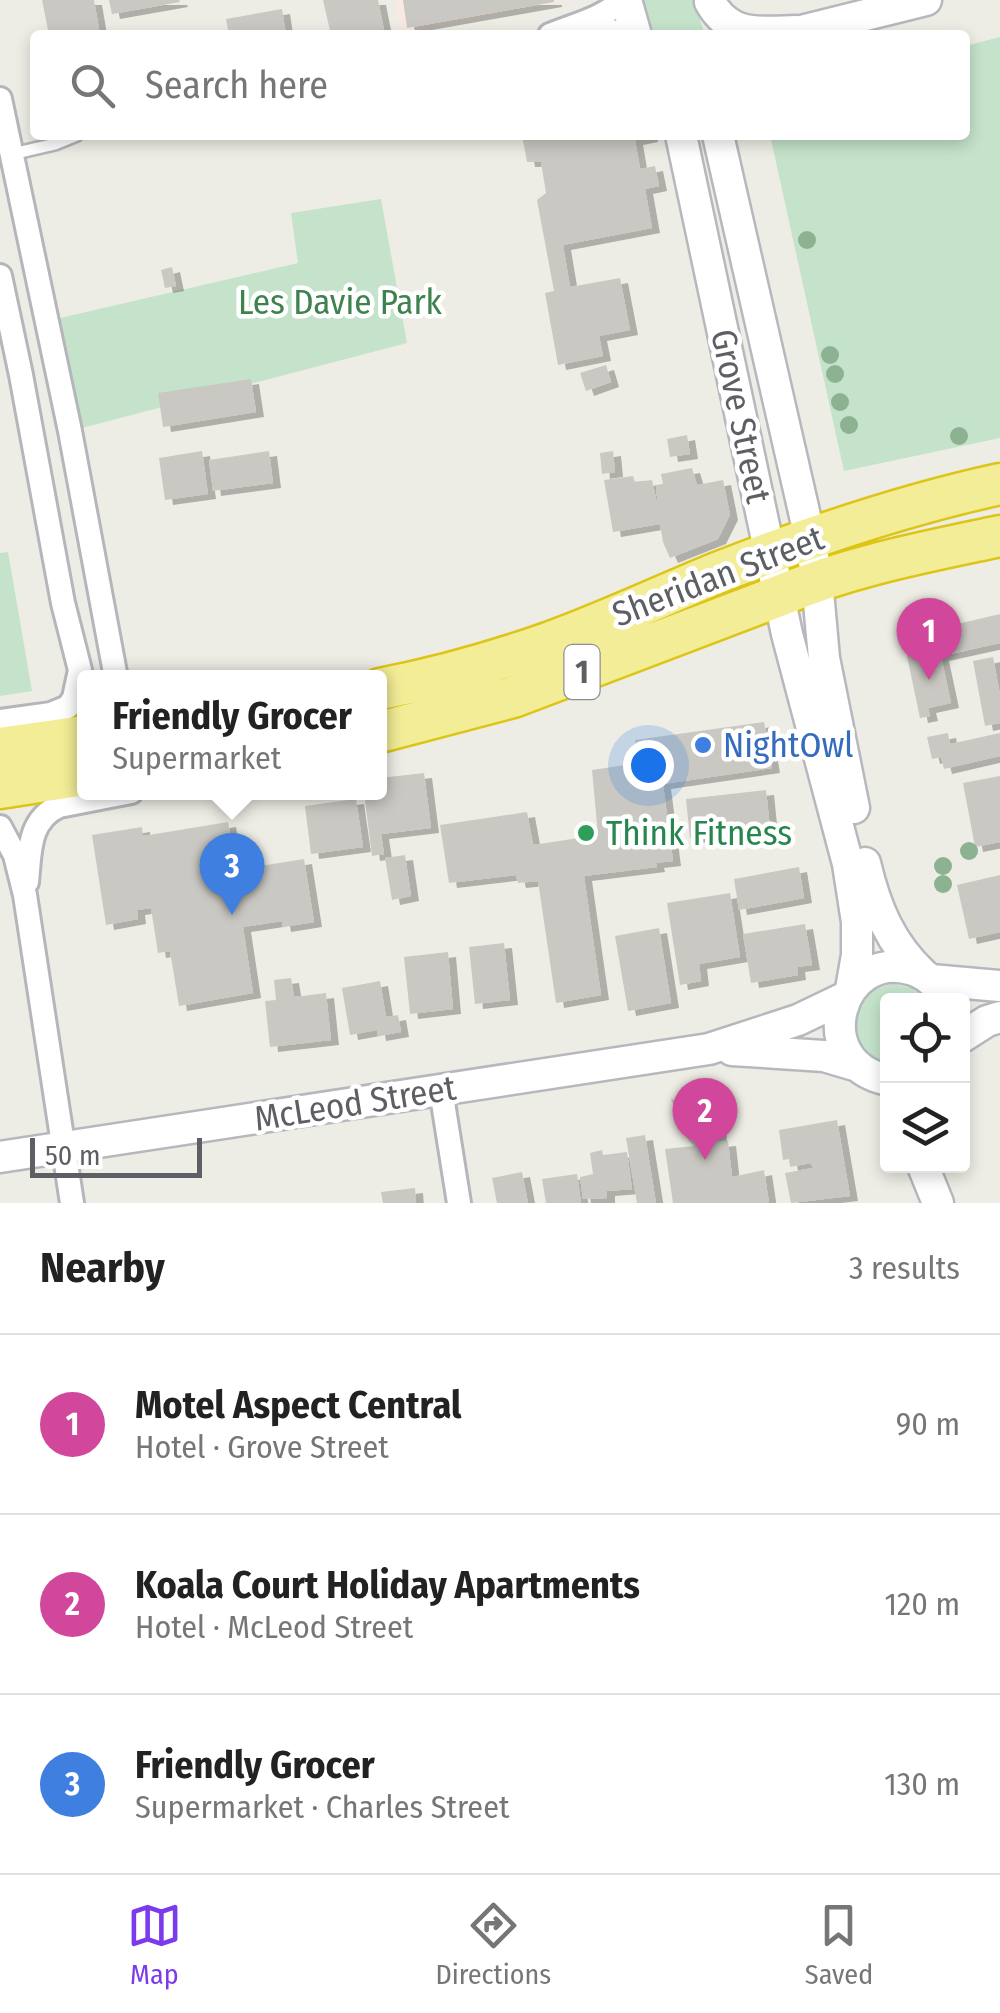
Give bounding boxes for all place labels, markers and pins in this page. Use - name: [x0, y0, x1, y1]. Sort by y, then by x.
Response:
- pin: 1: [896, 598, 962, 680]
- place label: NightOwl: [723, 724, 854, 766]
- marker: NightOwl: [692, 734, 714, 756]
- place label: Think Fitness: [606, 812, 792, 854]
- marker: Think Fitness: [575, 822, 597, 844]
- pin: 3: [200, 832, 264, 915]
- pin: 2: [672, 1078, 738, 1160]

